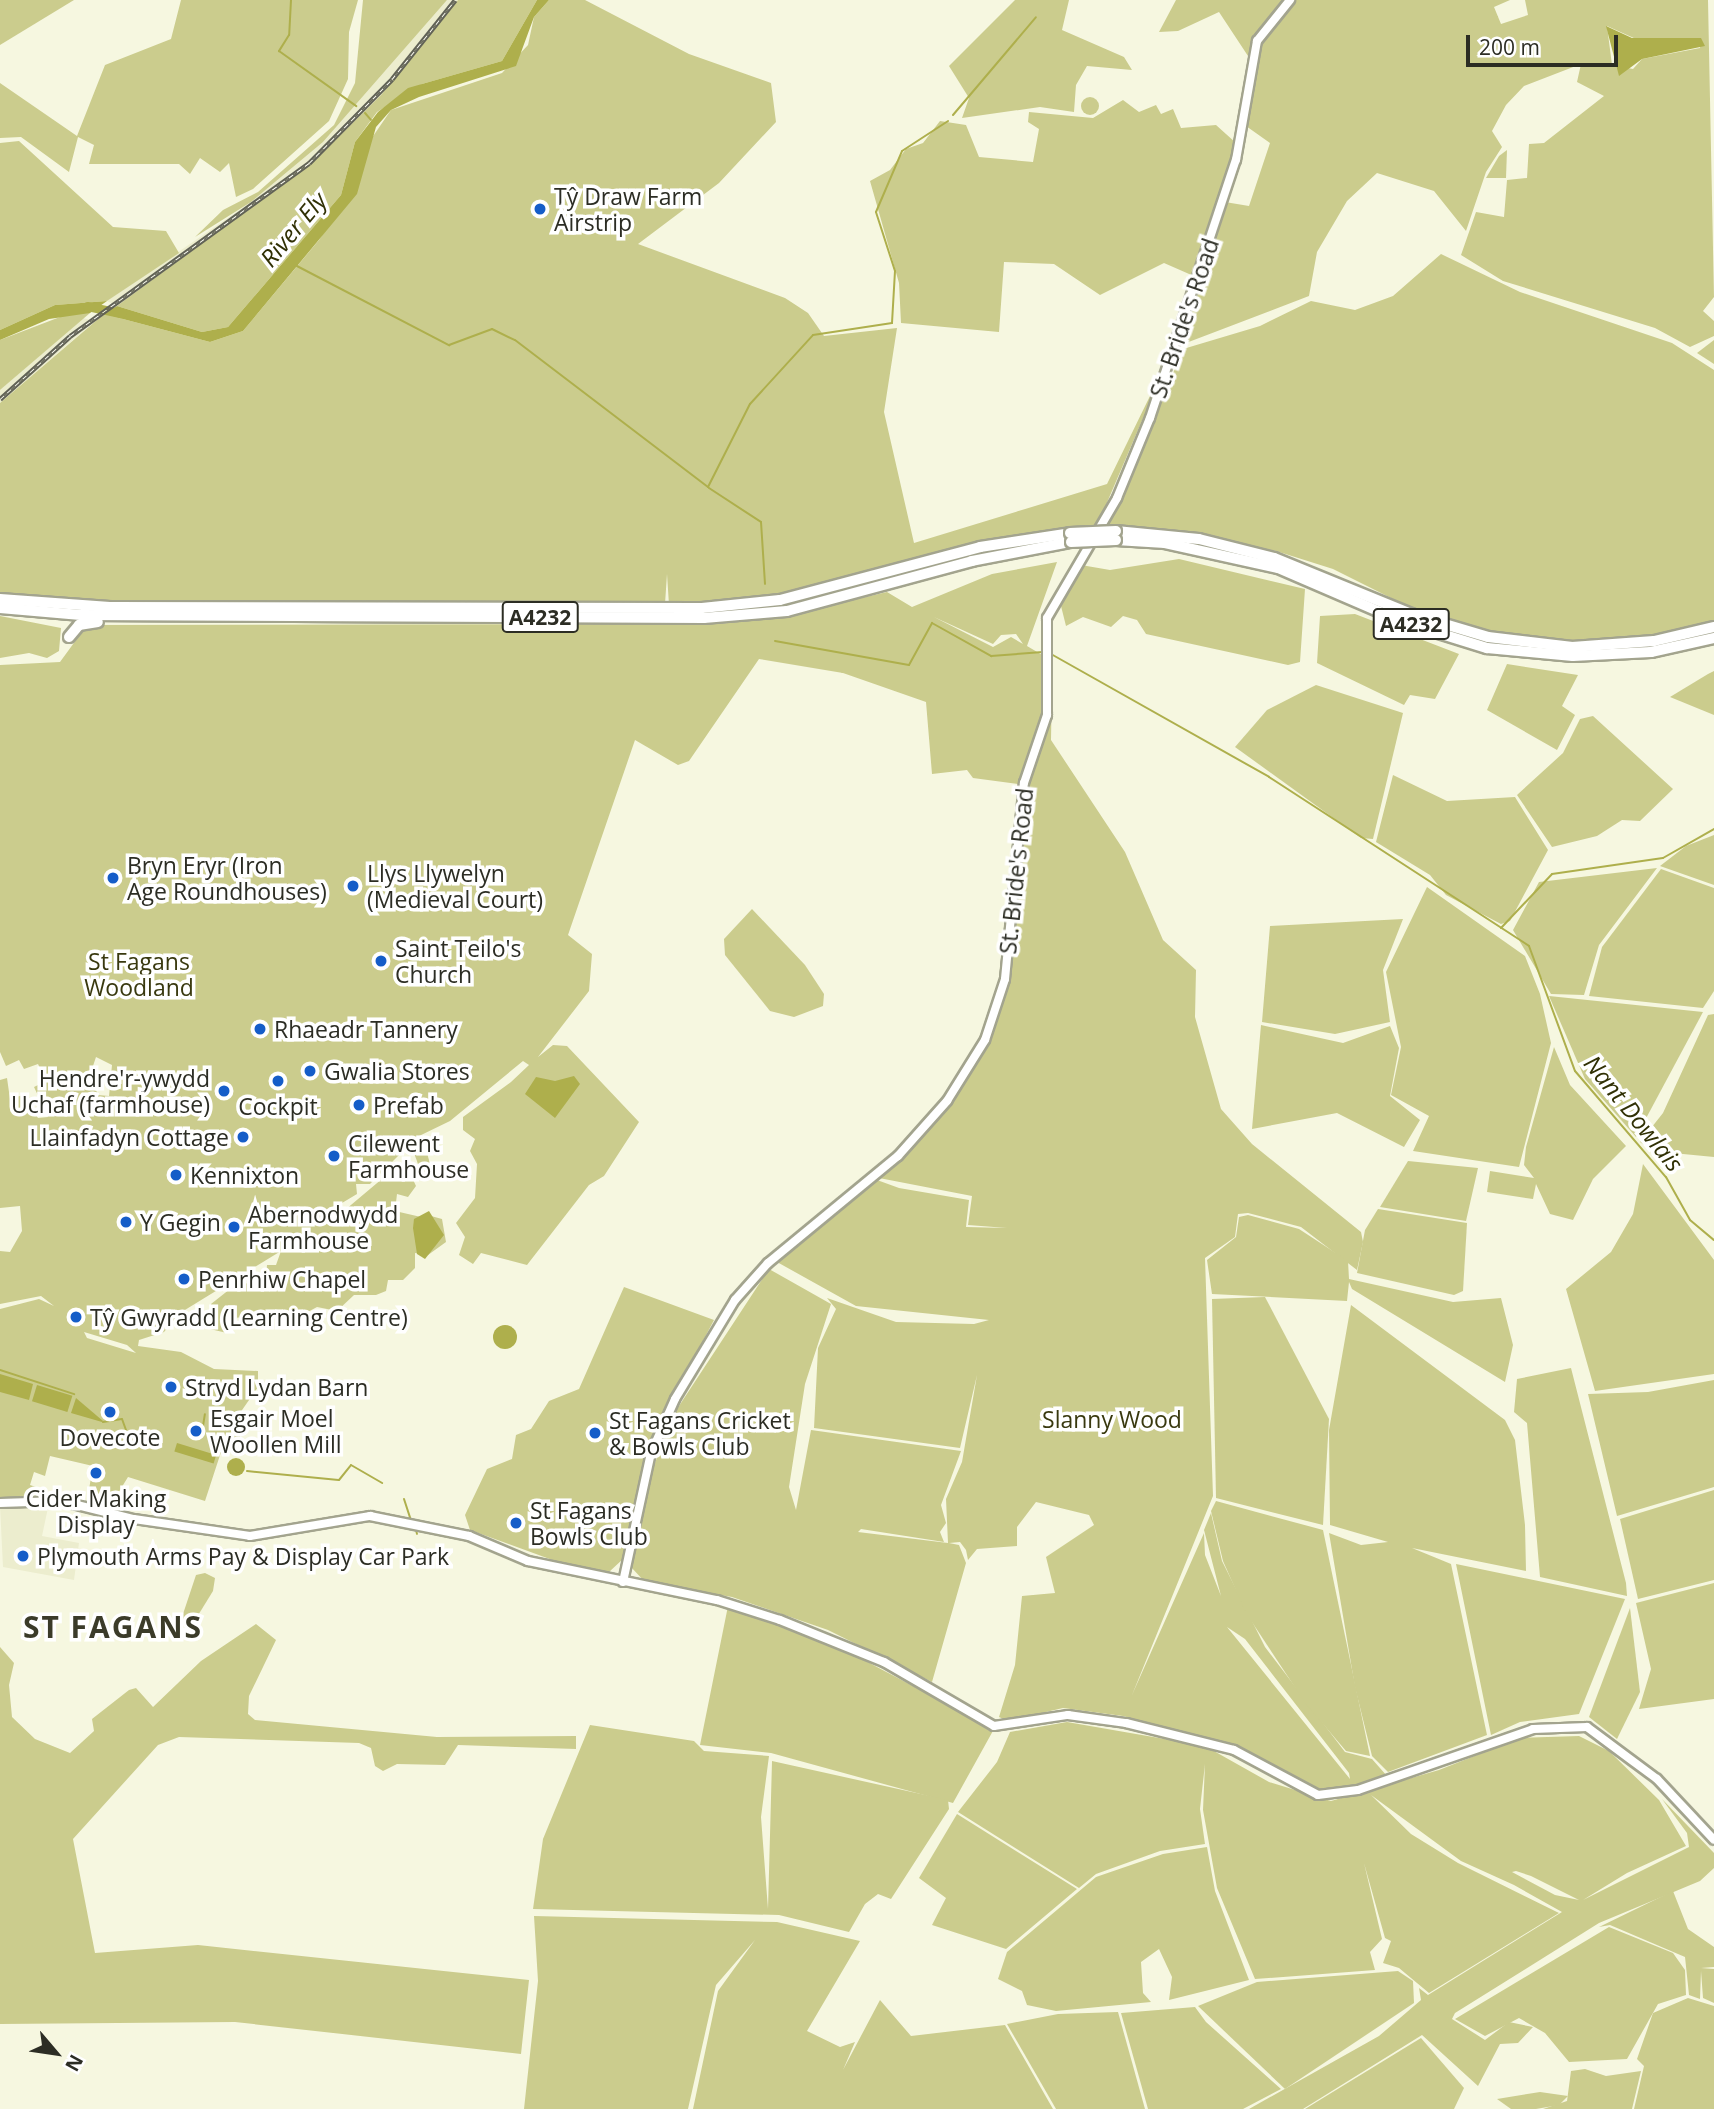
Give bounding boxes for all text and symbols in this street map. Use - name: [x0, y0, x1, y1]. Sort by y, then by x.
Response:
- scale bar: [1469, 21, 1621, 65]
- text: 200 m: [1479, 33, 1540, 61]
- place label: Tŷ Draw Farm Airstrip: [554, 182, 702, 236]
- water label: River Ely: [254, 186, 332, 272]
- marker: Tŷ Draw Farm Airstrip: [532, 201, 548, 217]
- street label: St. Bride's Road: [1144, 235, 1224, 401]
- road number: A4232: [502, 600, 578, 634]
- road number: A4232: [1372, 606, 1450, 642]
- street label: St. Bride's Road: [994, 787, 1038, 955]
- place label: Bryn Eryr (Iron Age Roundhouses): [127, 851, 327, 905]
- place label: Llys Llywelyn (Medieval Court): [367, 859, 543, 913]
- marker: Bryn Eryr (Iron Age Roundhouses): [105, 870, 121, 886]
- marker: Llys Llywelyn (Medieval Court): [345, 878, 361, 894]
- place label: Saint Teilo's Church: [395, 934, 522, 988]
- park label: St Fagans Woodland: [84, 947, 194, 1001]
- marker: Saint Teilo's Church: [373, 953, 389, 969]
- place label: Rhaeadr Tannery: [274, 1015, 458, 1043]
- marker: Rhaeadr Tannery: [252, 1021, 268, 1037]
- water label: Nant Dowlais: [1578, 1049, 1690, 1177]
- place label: Gwalia Stores: [324, 1057, 470, 1085]
- marker: Gwalia Stores: [302, 1063, 318, 1079]
- place label: Hendre'r-ywydd Uchaf (farmhouse): [11, 1064, 210, 1118]
- marker: Cockpit: [270, 1073, 286, 1089]
- marker: Hendre'r-ywydd Uchaf (farmhouse): [216, 1083, 232, 1099]
- place label: Prefab: [373, 1091, 444, 1119]
- place label: Cockpit: [238, 1092, 318, 1120]
- marker: Prefab: [351, 1097, 367, 1113]
- place label: Llainfadyn Cottage: [29, 1123, 229, 1151]
- marker: Llainfadyn Cottage: [235, 1129, 251, 1145]
- place label: Cilewent Farmhouse: [348, 1129, 469, 1183]
- marker: Cilewent Farmhouse: [326, 1148, 342, 1164]
- place label: Kennixton: [190, 1161, 299, 1189]
- marker: Kennixton: [168, 1167, 184, 1183]
- place label: Abernodwydd Farmhouse: [248, 1200, 398, 1254]
- place label: Y Gegin: [140, 1208, 221, 1236]
- marker: Y Gegin: [118, 1214, 134, 1230]
- marker: Abernodwydd Farmhouse: [226, 1219, 242, 1235]
- place label: Penrhiw Chapel: [198, 1265, 366, 1293]
- marker: Penrhiw Chapel: [176, 1271, 192, 1287]
- place label: Tŷ Gwyradd (Learning Centre): [90, 1303, 408, 1331]
- marker: Tŷ Gwyradd (Learning Centre): [68, 1309, 84, 1325]
- place label: Stryd Lydan Barn: [185, 1373, 368, 1401]
- marker: Stryd Lydan Barn: [163, 1379, 179, 1395]
- marker: Dovecote: [102, 1404, 118, 1420]
- place label: Esgair Moel Woollen Mill: [210, 1404, 342, 1458]
- park label: Slanny Wood: [1042, 1405, 1182, 1433]
- place label: St Fagans Cricket & Bowls Club: [609, 1406, 791, 1460]
- place label: Dovecote: [60, 1423, 160, 1451]
- marker: Esgair Moel Woollen Mill: [188, 1423, 204, 1439]
- marker: St Fagans Cricket & Bowls Club: [587, 1425, 603, 1441]
- marker: Cider Making Display: [88, 1465, 104, 1481]
- place label: Cider Making Display: [26, 1484, 166, 1538]
- place label: St Fagans Bowls Club: [530, 1496, 648, 1550]
- marker: St Fagans Bowls Club: [508, 1515, 524, 1531]
- place label: Plymouth Arms Pay & Display Car Park: [37, 1542, 449, 1570]
- marker: Plymouth Arms Pay & Display Car Park: [15, 1548, 31, 1564]
- district label: ST FAGANS: [24, 1609, 202, 1645]
- north arrow: [21, 2018, 91, 2088]
- text: N: [59, 2050, 89, 2076]

